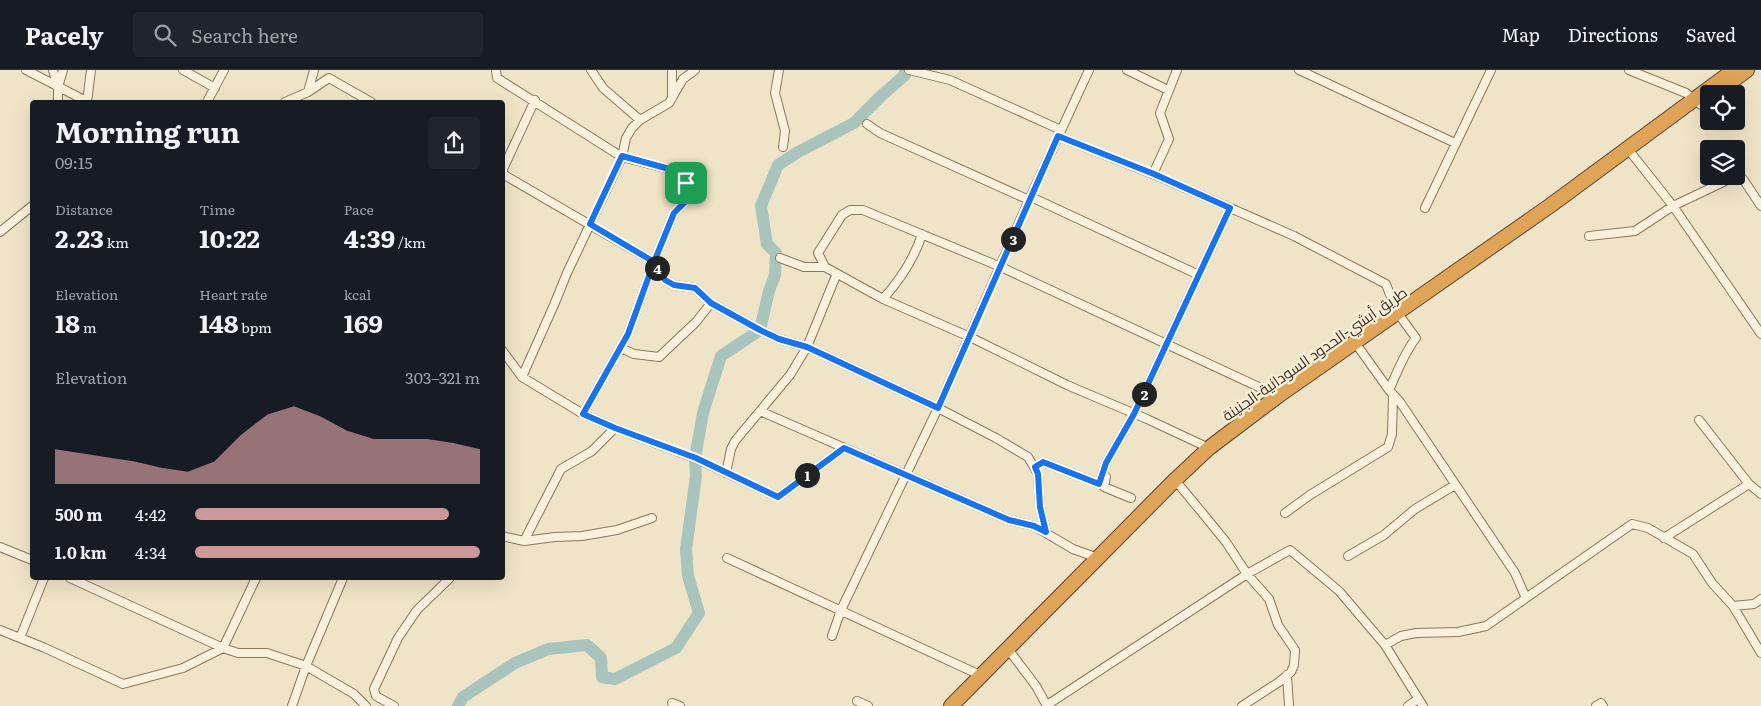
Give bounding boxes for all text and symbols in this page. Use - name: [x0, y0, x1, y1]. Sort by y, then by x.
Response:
- search box: [133, 12, 483, 57]
- text: Pacely: [25, 17, 103, 52]
- icon: search: [151, 21, 179, 49]
- text: Search here: [191, 21, 298, 49]
- text: Map: [1502, 21, 1540, 48]
- text: Directions: [1568, 21, 1658, 48]
- text: Saved: [1686, 21, 1736, 48]
- map controls: [1700, 85, 1745, 185]
- button: locate: [1700, 85, 1745, 130]
- text: Morning run: [55, 110, 240, 152]
- button: share: [428, 117, 480, 169]
- button: layers: [1700, 140, 1745, 185]
- text: 09:15: [55, 150, 93, 174]
- pin: [665, 162, 707, 204]
- icon: arrive: [672, 169, 700, 197]
- text: Distance: [55, 199, 113, 219]
- text: Time: [199, 199, 235, 219]
- text: Pace: [344, 199, 374, 219]
- text: 2.23: [55, 219, 104, 256]
- text: 10:22: [199, 219, 260, 256]
- text: 4:39: [344, 219, 395, 256]
- pin: 3: [1000, 226, 1026, 252]
- text: 3: [1010, 229, 1017, 249]
- text: km: [104, 232, 129, 252]
- text: /km: [395, 232, 426, 252]
- pin: 4: [644, 256, 670, 280]
- text: 4: [653, 258, 662, 278]
- street label: طريق أبشي-الحدود السودانية-الجنينة: [1217, 280, 1412, 428]
- text: Elevation: [55, 284, 118, 304]
- text: Heart rate: [199, 284, 267, 304]
- text: kcal: [344, 284, 371, 304]
- text: 18: [55, 304, 80, 341]
- text: 148: [199, 304, 239, 341]
- text: 169: [344, 304, 383, 341]
- text: m: [80, 317, 96, 337]
- text: bpm: [239, 317, 272, 337]
- text: Elevation: [55, 365, 127, 389]
- text: 303–321 m: [405, 365, 480, 389]
- pin: 2: [1132, 382, 1156, 406]
- text: 2: [1141, 384, 1148, 404]
- pin: 1: [794, 462, 820, 488]
- text: 1: [805, 465, 810, 485]
- text: 500 m: [55, 502, 103, 526]
- text: 4:42: [135, 502, 166, 526]
- text: 1.0 km: [55, 540, 107, 564]
- text: 4:34: [135, 540, 166, 564]

